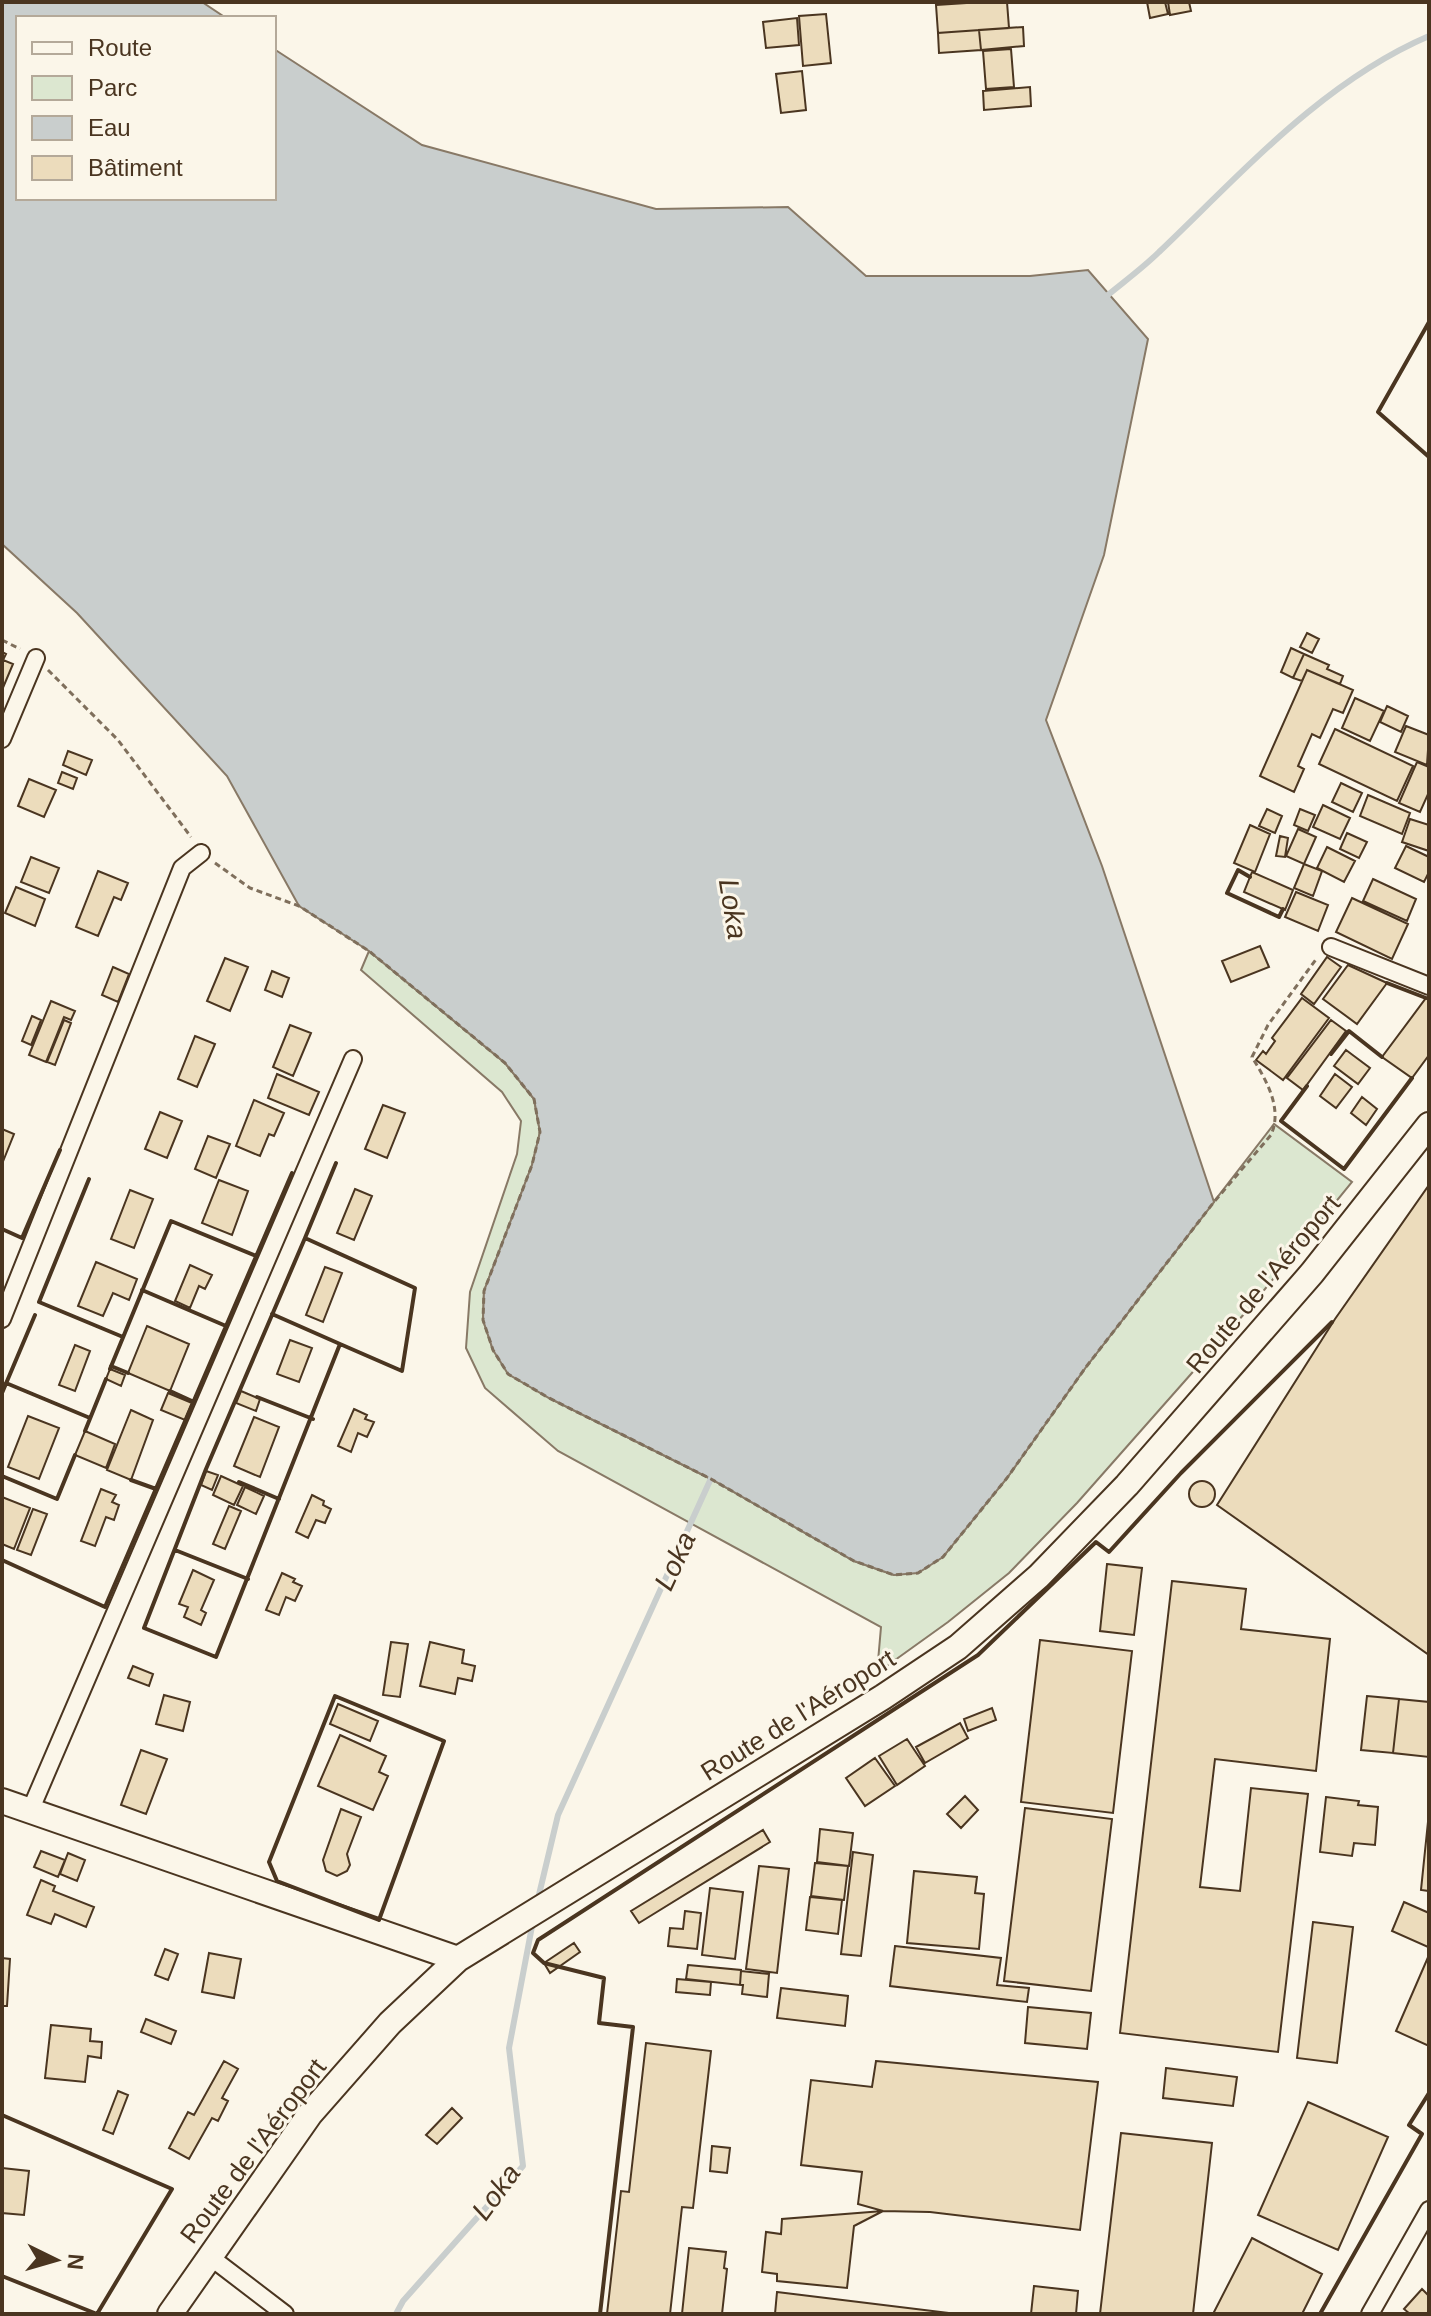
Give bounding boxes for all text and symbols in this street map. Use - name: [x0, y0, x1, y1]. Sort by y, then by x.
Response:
- legend: [16, 16, 276, 200]
- text: Route: [88, 34, 152, 61]
- text: Parc: [88, 74, 137, 101]
- text: Eau: [88, 114, 131, 141]
- text: Bâtiment: [88, 154, 183, 181]
- water label: Loka: [713, 877, 753, 941]
- street label: Route de l'Aéroport: [1180, 1188, 1347, 1379]
- water label: Loka: [648, 1527, 702, 1595]
- street label: Route de l'Aéroport: [695, 1643, 901, 1787]
- street label: Route de l'Aéroport: [174, 2052, 333, 2249]
- water label: Loka: [466, 2158, 526, 2226]
- north arrow: [16, 2220, 96, 2300]
- text: N: [62, 2253, 89, 2271]

